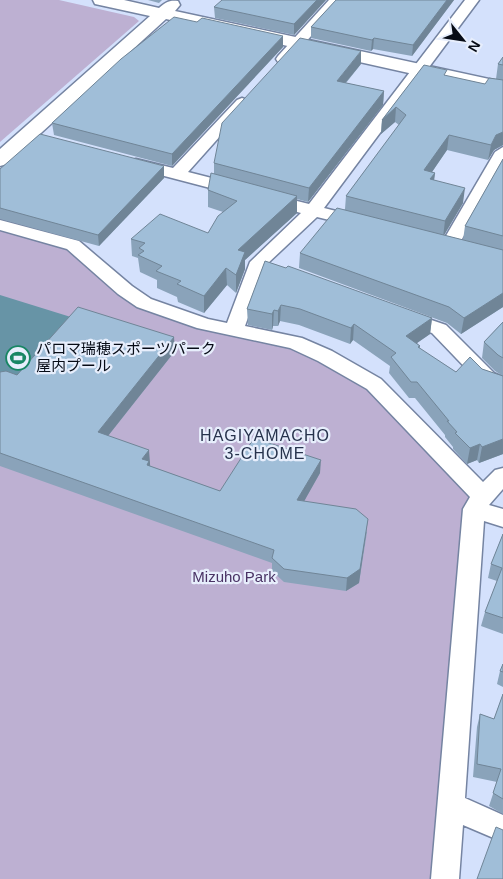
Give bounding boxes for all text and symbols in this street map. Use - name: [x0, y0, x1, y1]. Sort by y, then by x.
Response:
- north arrow: [438, 15, 488, 65]
- text: N: [465, 38, 484, 55]
- place label: パロマ瑞穂スポーツパーク 屋内プール: [36, 340, 216, 374]
- sports icon: パロマ瑞穂スポーツパーク 屋内プール: [5, 345, 31, 371]
- district label: HAGIYAMACHO 3-CHOME: [200, 427, 330, 462]
- park label: Mizuho Park: [192, 568, 276, 585]

